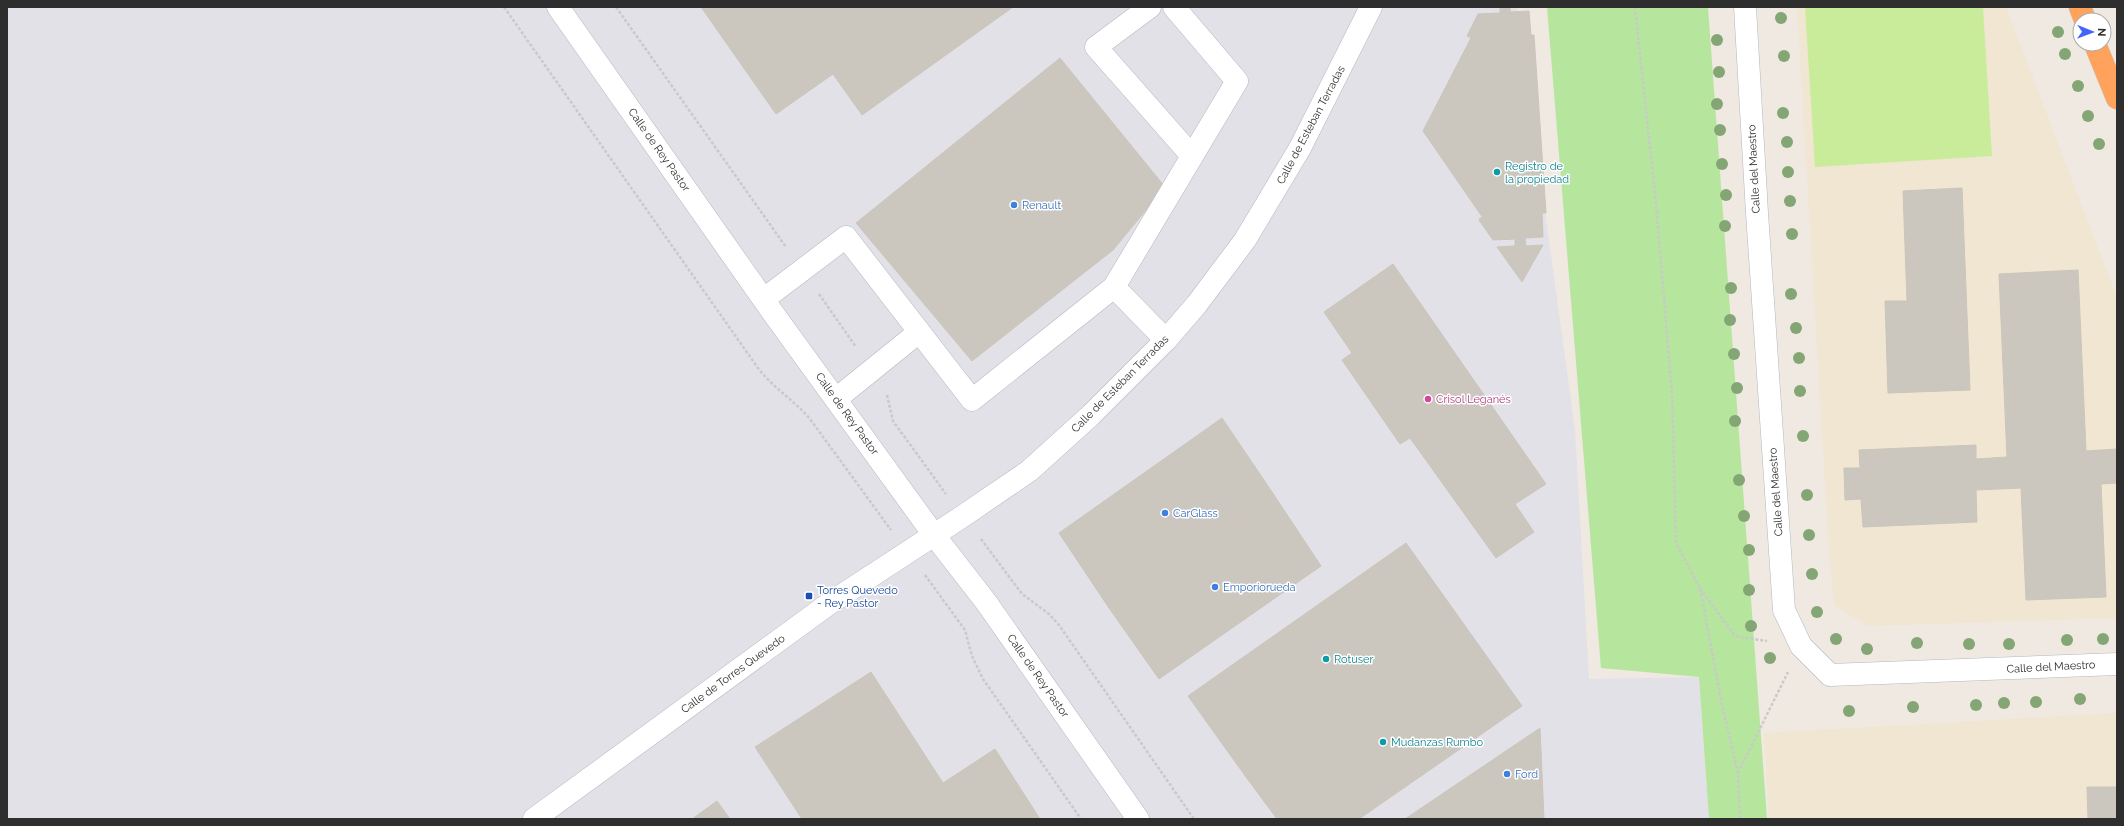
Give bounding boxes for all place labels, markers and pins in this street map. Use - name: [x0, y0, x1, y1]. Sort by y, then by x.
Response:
- place label: Registro de la propiedad: [1505, 160, 1569, 186]
- marker: Registro de la propiedad: [1492, 167, 1502, 177]
- place label: Renault: [1022, 199, 1061, 212]
- marker: Renault: [1009, 200, 1019, 210]
- place label: Crisol Leganés: [1436, 393, 1511, 406]
- marker: Crisol Leganés: [1423, 394, 1433, 404]
- place label: CarGlass: [1173, 507, 1218, 520]
- marker: CarGlass: [1160, 508, 1170, 518]
- place label: Emporiorueda: [1223, 581, 1296, 594]
- marker: Emporiorueda: [1210, 582, 1220, 592]
- place label: Torres Quevedo - Rey Pastor: [817, 584, 898, 610]
- marker: Torres Quevedo - Rey Pastor: [804, 591, 814, 601]
- place label: Rotuser: [1334, 653, 1373, 666]
- marker: Rotuser: [1321, 654, 1331, 664]
- place label: Mudanzas Rumbo: [1391, 736, 1483, 749]
- marker: Mudanzas Rumbo: [1378, 737, 1388, 747]
- place label: Ford: [1515, 768, 1538, 781]
- marker: Ford: [1502, 769, 1512, 779]

